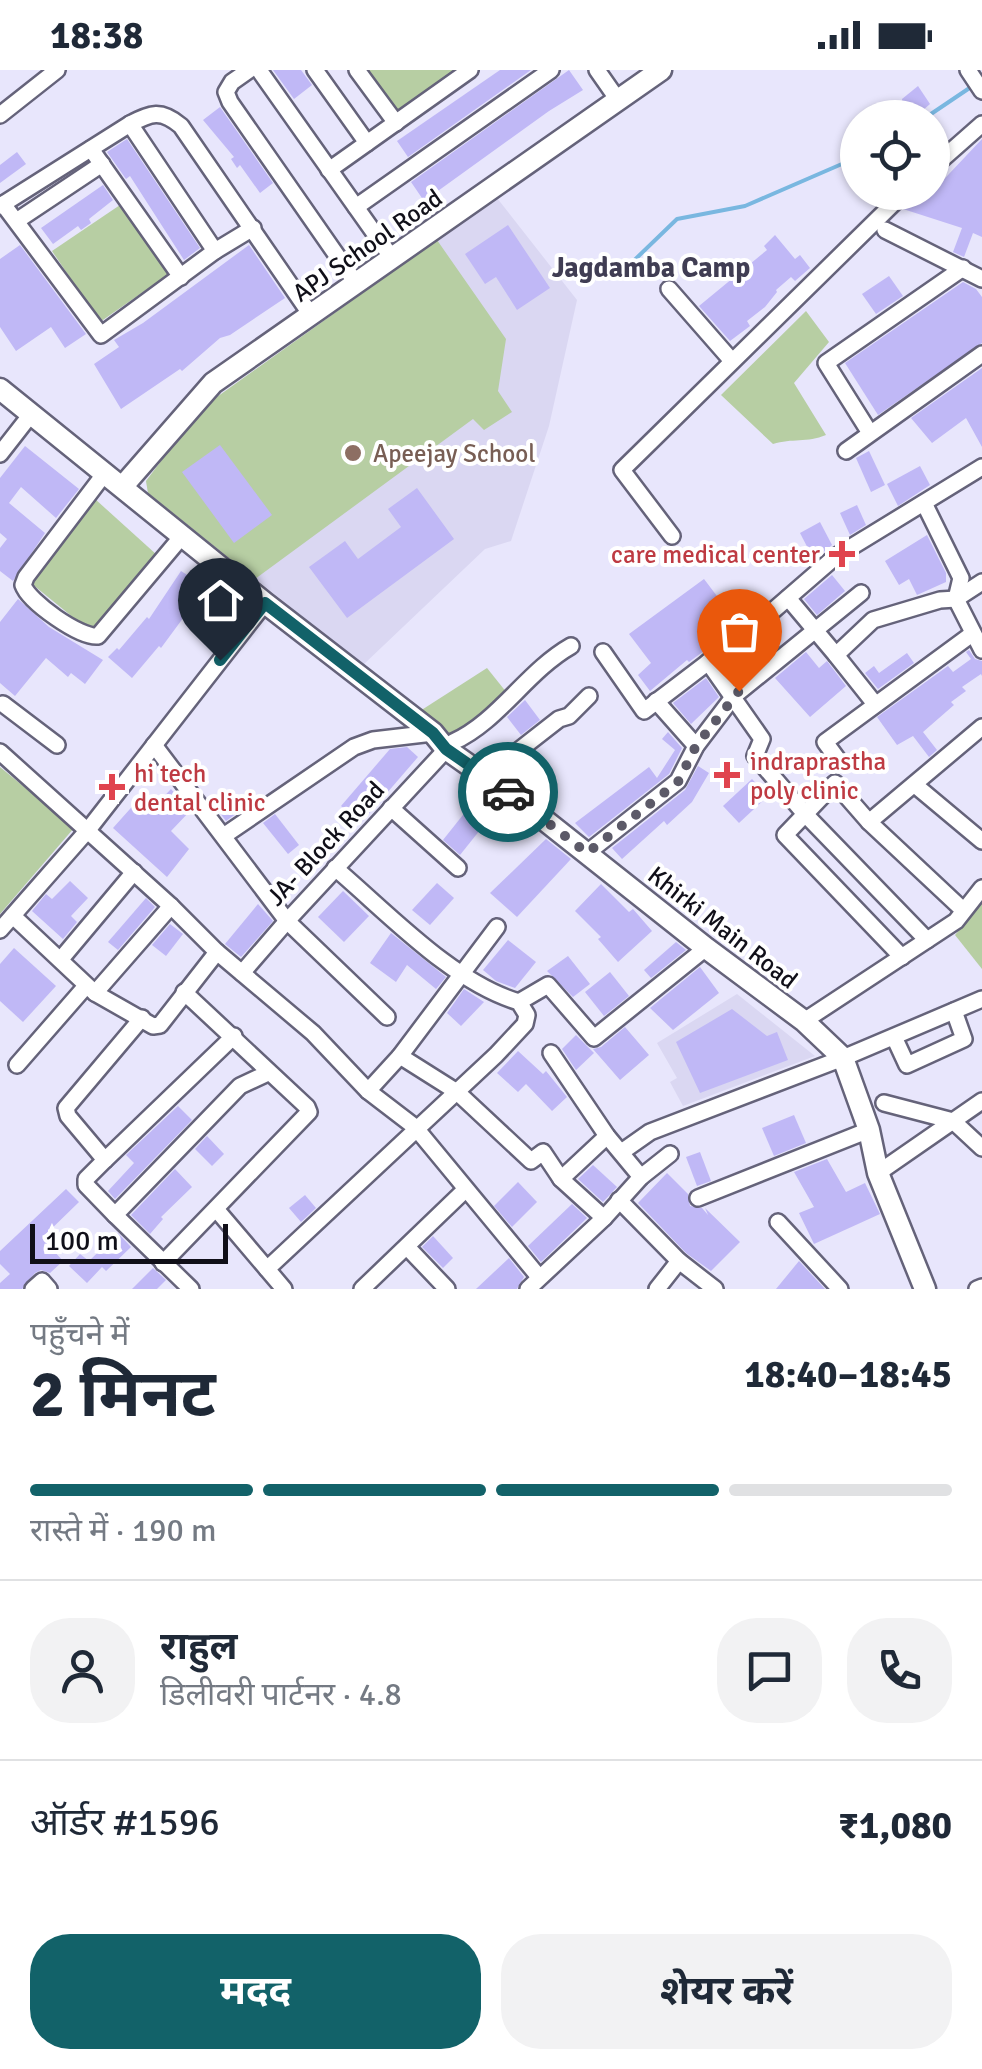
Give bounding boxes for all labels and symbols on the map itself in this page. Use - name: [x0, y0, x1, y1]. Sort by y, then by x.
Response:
- street label: APJ School Road: [286, 182, 448, 308]
- district label: Jagdamba Camp: [552, 251, 750, 285]
- place label: Apeejay School: [373, 438, 536, 469]
- marker: Apeejay School: [342, 442, 364, 464]
- place label: care medical center: [611, 539, 821, 570]
- marker: care medical center: [829, 541, 855, 567]
- pin: [178, 558, 263, 661]
- pin: [697, 589, 782, 692]
- courier: [458, 742, 558, 842]
- place label: indraprastha poly clinic: [750, 746, 886, 806]
- place label: hi tech dental clinic: [134, 758, 266, 818]
- marker: indraprastha poly clinic: [714, 762, 740, 788]
- marker: hi tech dental clinic: [99, 774, 125, 800]
- street label: JA- Block Road: [260, 775, 391, 912]
- street label: Khirki Main Road: [642, 859, 804, 995]
- scale bar: [30, 1219, 228, 1264]

